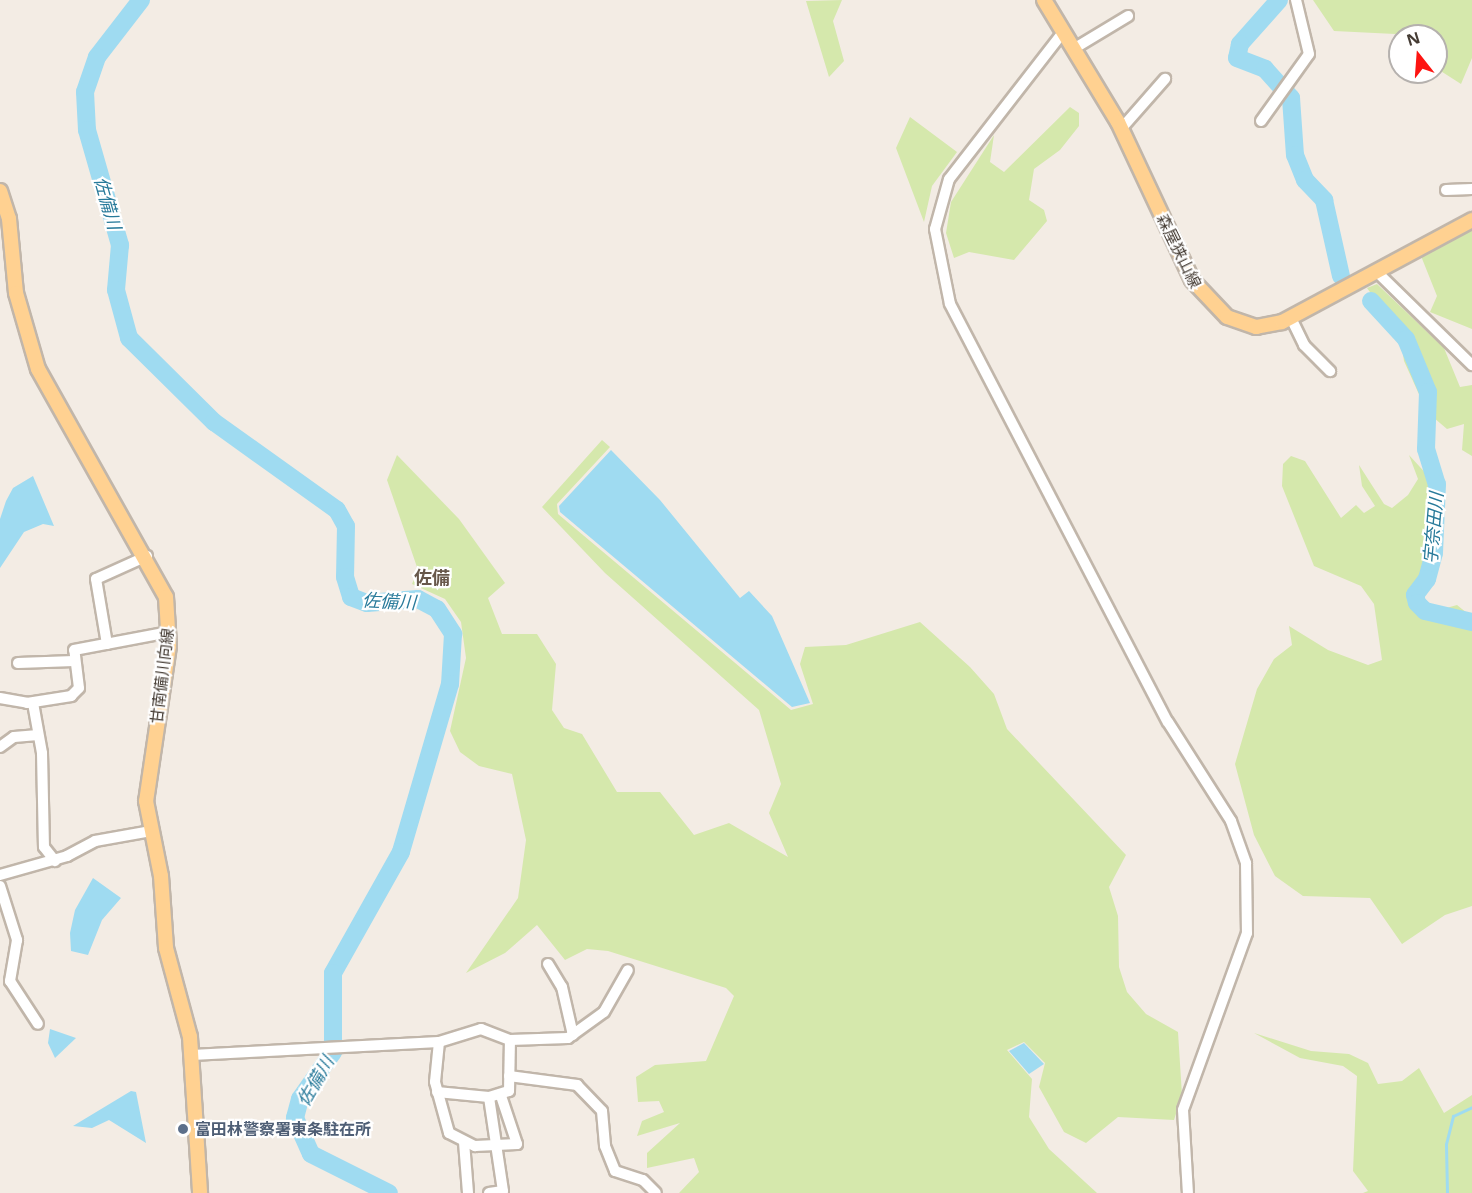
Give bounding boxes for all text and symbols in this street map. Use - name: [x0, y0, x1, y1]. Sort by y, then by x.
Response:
- north arrow: [1388, 24, 1448, 84]
- text: N: [1404, 26, 1423, 51]
- water label: 佐備川: [90, 174, 126, 232]
- street label: 森屋狭山線: [1153, 211, 1205, 291]
- water label: 宇奈田川: [1419, 491, 1447, 565]
- district label: 佐備: [414, 566, 450, 588]
- water label: 佐備川: [361, 589, 417, 613]
- street label: 甘南備川向線: [147, 627, 177, 725]
- water label: 佐備川: [292, 1052, 338, 1110]
- place label: 富田林警察署東条駐在所: [195, 1119, 371, 1139]
- marker: 富田林警察署東条駐在所: [176, 1122, 190, 1136]

